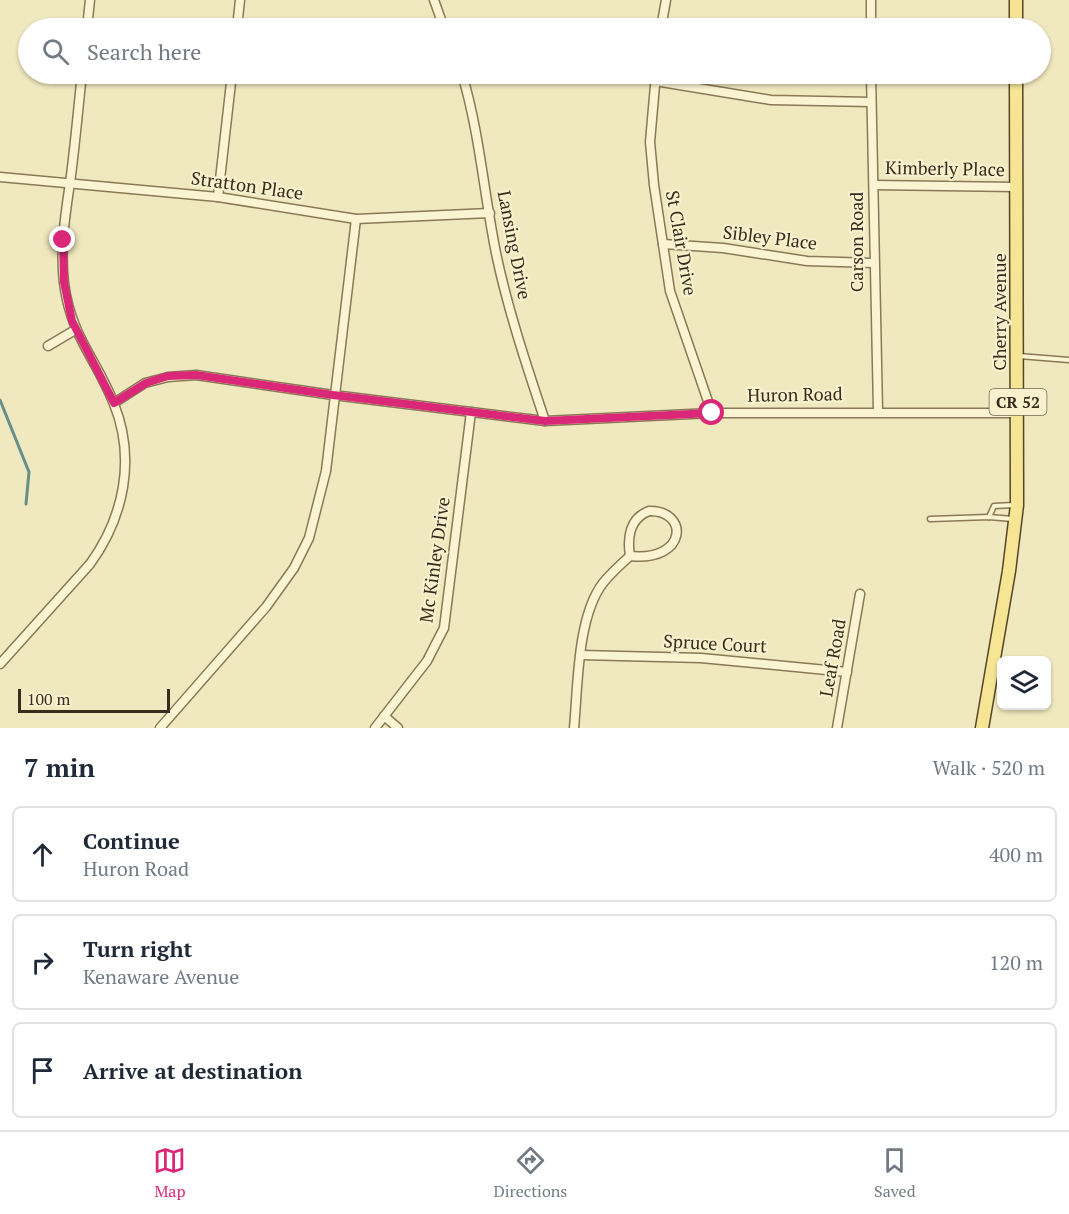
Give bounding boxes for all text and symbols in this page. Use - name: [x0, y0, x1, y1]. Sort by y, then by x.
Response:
- search box: [18, 18, 1051, 84]
- icon: search: [39, 35, 72, 68]
- text: Search here: [87, 37, 201, 66]
- street label: Kimberly Place: [885, 155, 1005, 181]
- street label: Stratton Place: [189, 165, 305, 205]
- street label: Lansing Drive: [493, 188, 537, 301]
- street label: St Clair Drive: [661, 188, 703, 297]
- street label: Carson Road: [844, 192, 868, 292]
- street label: Sibley Place: [722, 219, 819, 255]
- route end: [49, 226, 75, 252]
- street label: Cherry Avenue: [987, 253, 1011, 371]
- street label: Huron Road: [747, 381, 843, 407]
- road number: CR 52: [990, 389, 1046, 415]
- route start: [698, 399, 724, 425]
- street label: Mc Kinley Drive: [413, 495, 455, 624]
- street label: Leaf Road: [813, 617, 851, 699]
- street label: Spruce Court: [663, 628, 768, 658]
- map controls: [997, 656, 1051, 710]
- button: layers: [997, 656, 1051, 710]
- scale bar: [18, 686, 170, 714]
- text: 100 m: [27, 688, 70, 710]
- text: 7 min: [24, 750, 95, 784]
- text: Walk · 520 m: [933, 754, 1045, 781]
- text: Continue: [83, 826, 180, 855]
- icon: ahead: [26, 838, 59, 871]
- text: 400 m: [989, 841, 1043, 868]
- text: Huron Road: [83, 855, 189, 882]
- text: Turn right: [83, 934, 192, 963]
- icon: right: [26, 946, 59, 979]
- text: 120 m: [989, 949, 1043, 976]
- text: Kenaware Avenue: [83, 963, 239, 990]
- icon: arrive: [26, 1054, 59, 1087]
- text: Arrive at destination: [83, 1056, 302, 1085]
- tab: Map: [153, 1144, 186, 1202]
- tab: Directions: [493, 1144, 567, 1202]
- tab: Saved: [874, 1144, 916, 1202]

